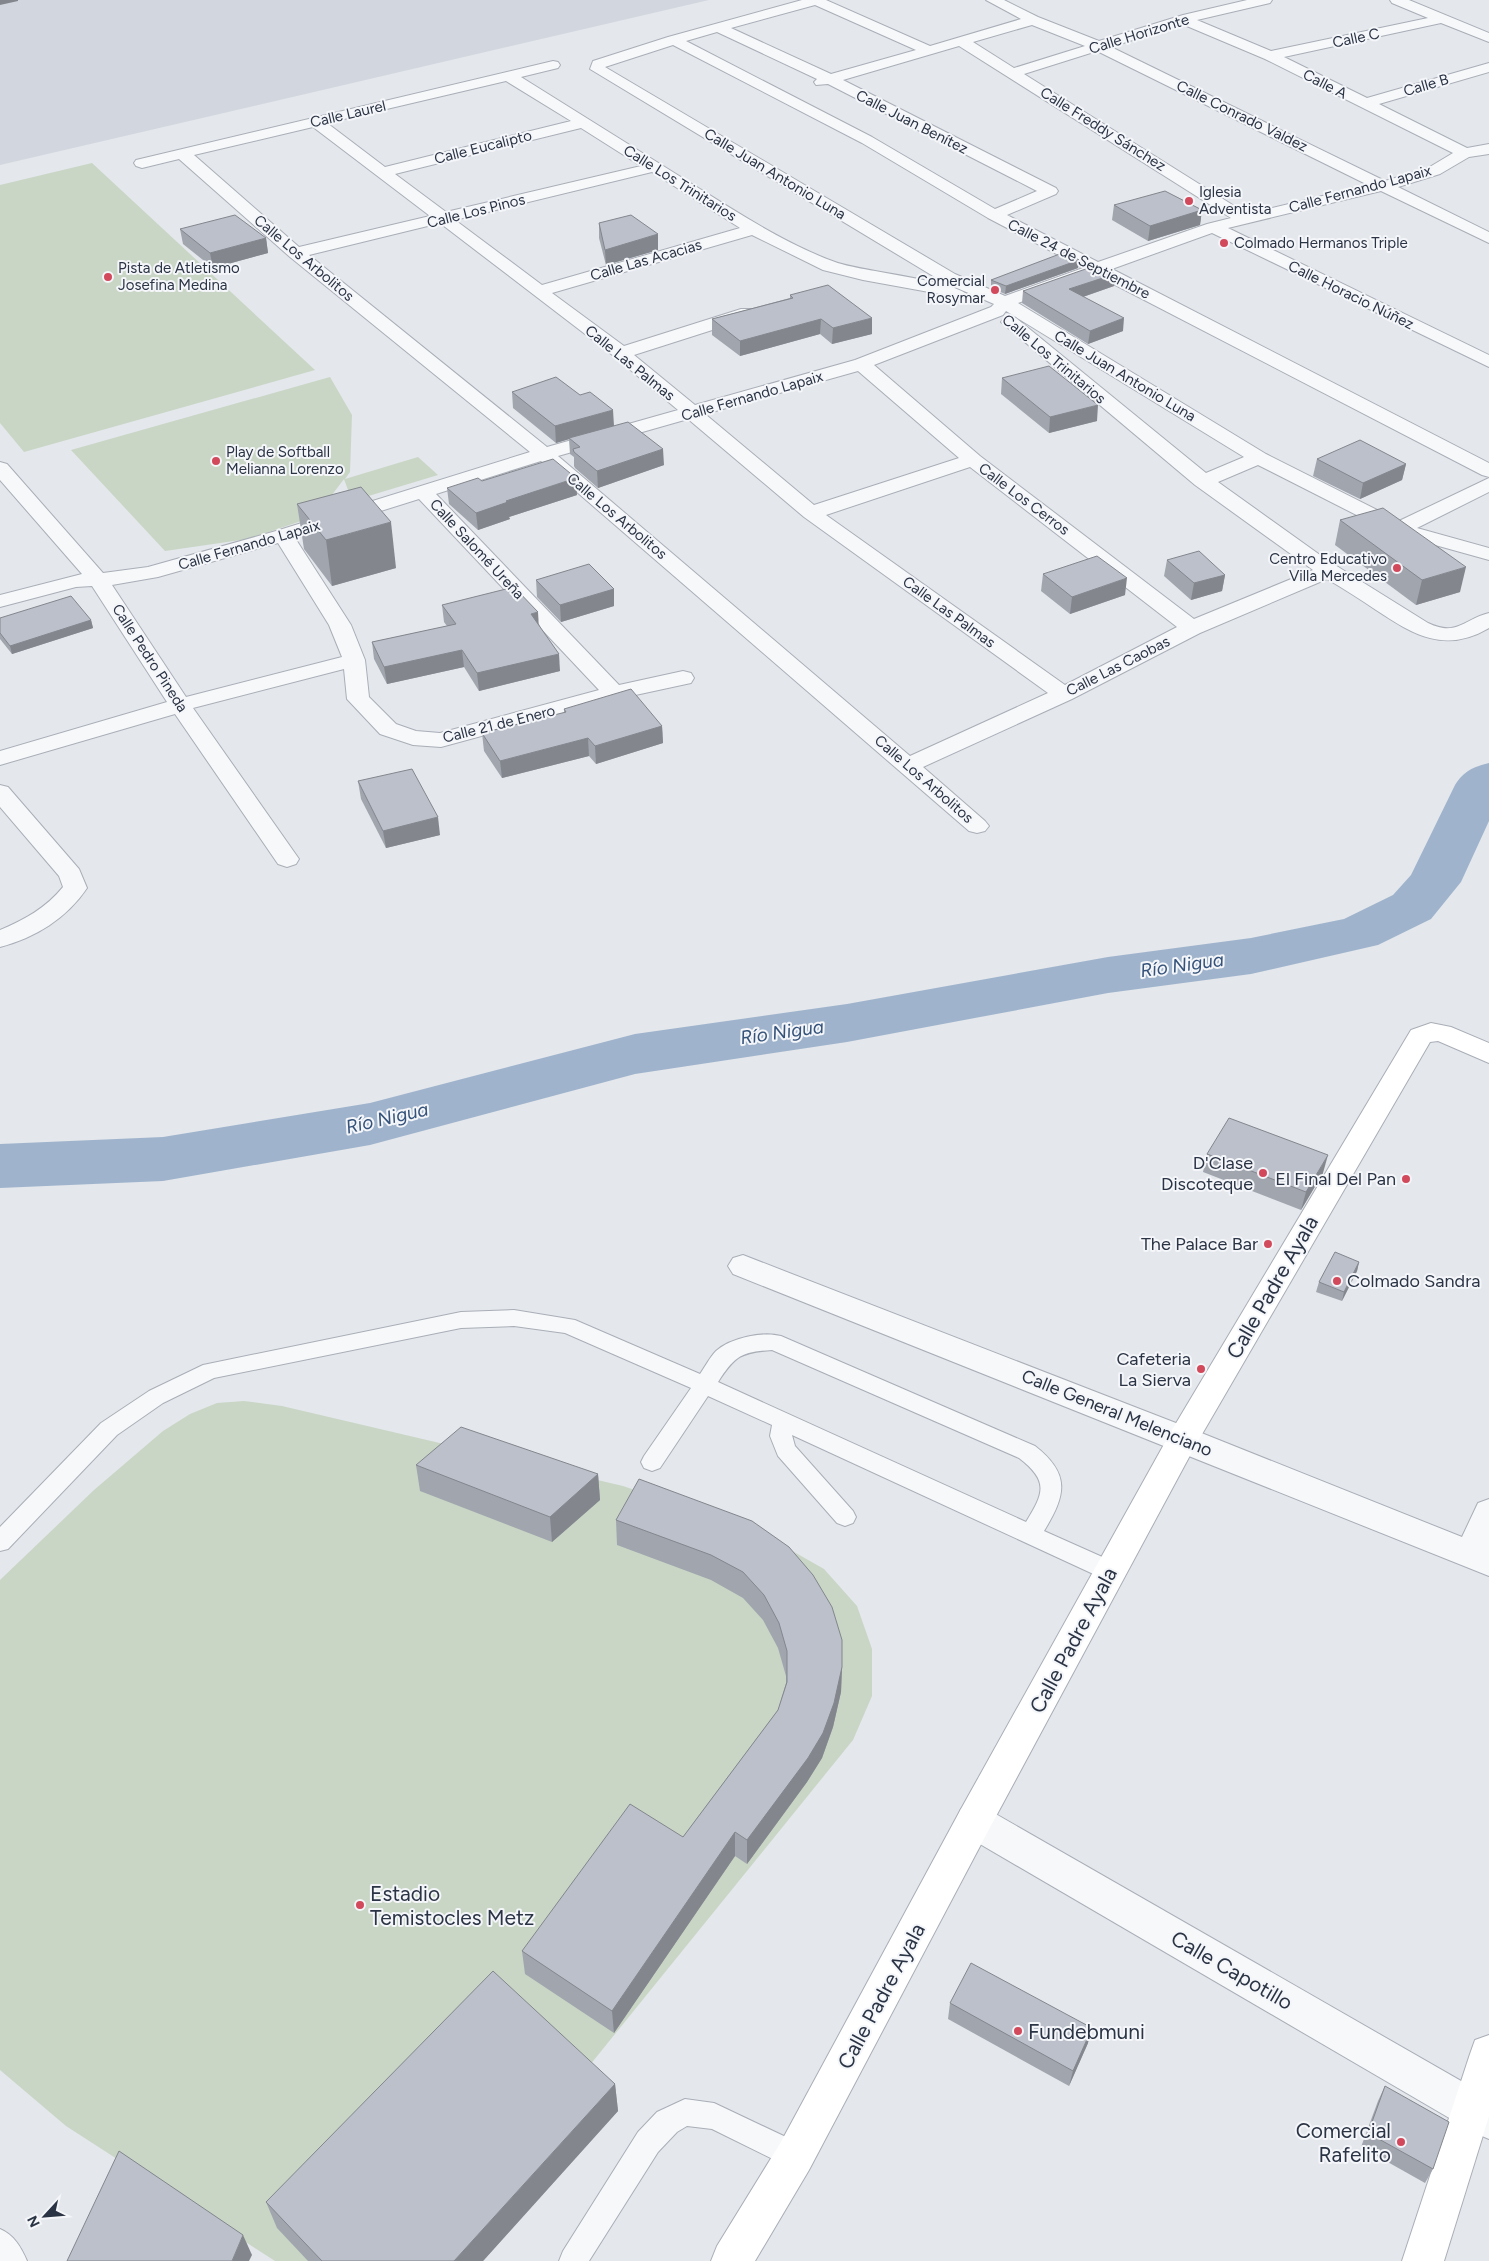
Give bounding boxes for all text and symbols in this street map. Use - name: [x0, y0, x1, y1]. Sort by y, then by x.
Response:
- street label: Calle Horizonte: [1087, 10, 1191, 58]
- street label: Calle C: [1331, 24, 1381, 52]
- street label: Calle A: [1300, 65, 1350, 103]
- street label: Calle B: [1401, 70, 1451, 100]
- street label: Calle Conrado Valdez: [1173, 76, 1311, 156]
- street label: Calle Freddy Sánchez: [1037, 83, 1169, 175]
- street label: Calle Juan Benítez: [853, 86, 971, 158]
- street label: Calle Laurel: [308, 97, 388, 131]
- street label: Calle Juan Antonio Luna: [701, 125, 849, 223]
- street label: Calle Eucalipto: [432, 126, 534, 168]
- street label: Calle Los Trinitarios: [620, 141, 740, 225]
- street label: Calle Fernando Lapaix: [1287, 161, 1433, 217]
- place label: Iglesia Adventista: [1199, 183, 1271, 218]
- street label: Calle Los Pinos: [425, 190, 527, 232]
- marker: Iglesia Adventista: [1183, 195, 1195, 207]
- street label: Calle Los Arbolitos: [250, 211, 358, 305]
- street label: Calle 24 de Septiembre: [1005, 215, 1153, 303]
- place label: Colmado Hermanos Triple: [1234, 234, 1408, 252]
- street label: Calle Las Acacias: [588, 235, 704, 285]
- marker: Colmado Hermanos Triple: [1218, 237, 1230, 249]
- street label: Calle Horacio Núñez: [1285, 257, 1417, 333]
- place label: Pista de Atletismo Josefina Medina: [118, 259, 240, 294]
- marker: Pista de Atletismo Josefina Medina: [102, 271, 114, 283]
- place label: Comercial Rosymar: [917, 272, 985, 307]
- marker: Comercial Rosymar: [989, 284, 1001, 296]
- street label: Calle Los Trinitarios: [999, 310, 1109, 408]
- street label: Calle Las Palmas: [582, 321, 678, 405]
- street label: Calle Juan Antonio Luna: [1051, 327, 1199, 425]
- street label: Calle Fernando Lapaix: [679, 367, 825, 425]
- place label: Play de Softball Melianna Lorenzo: [226, 443, 344, 478]
- marker: Play de Softball Melianna Lorenzo: [210, 455, 222, 467]
- street label: Calle Los Cerros: [975, 459, 1073, 539]
- street label: Calle Los Arbolitos: [563, 469, 671, 563]
- street label: Calle Salomé Ureña: [426, 495, 528, 603]
- street label: Calle Fernando Lapaix: [176, 516, 322, 574]
- place label: Centro Educativo Villa Mercedes: [1269, 550, 1387, 585]
- marker: Centro Educativo Villa Mercedes: [1391, 562, 1403, 574]
- street label: Calle Las Palmas: [899, 572, 999, 652]
- street label: Calle Pedro Pineda: [108, 601, 192, 715]
- street label: Calle Las Caobas: [1063, 632, 1173, 700]
- street label: Calle 21 de Enero: [441, 701, 557, 747]
- street label: Calle Los Arbolitos: [871, 731, 977, 827]
- water label: Río Nigua: [1139, 948, 1225, 982]
- water label: Río Nigua: [739, 1015, 825, 1049]
- water label: Río Nigua: [343, 1097, 431, 1139]
- place label: D'Clase Discoteque: [1161, 1152, 1253, 1195]
- marker: D'Clase Discoteque: [1257, 1167, 1269, 1179]
- place label: El Final Del Pan: [1275, 1168, 1396, 1190]
- marker: El Final Del Pan: [1400, 1173, 1412, 1185]
- street label: Calle Padre Ayala: [1221, 1211, 1323, 1363]
- place label: The Palace Bar: [1141, 1233, 1258, 1255]
- marker: The Palace Bar: [1262, 1238, 1274, 1250]
- place label: Colmado Sandra: [1347, 1270, 1480, 1292]
- marker: Colmado Sandra: [1331, 1275, 1343, 1287]
- place label: Cafeteria La Sierva: [1116, 1348, 1191, 1391]
- marker: Cafeteria La Sierva: [1195, 1363, 1207, 1375]
- street label: Calle General Melenciano: [1018, 1365, 1216, 1461]
- street label: Calle Padre Ayala: [1024, 1563, 1122, 1717]
- place label: Estadio Temistocles Metz: [370, 1881, 534, 1930]
- marker: Estadio Temistocles Metz: [354, 1899, 366, 1911]
- street label: Calle Padre Ayala: [832, 1919, 930, 2073]
- street label: Calle Capotillo: [1167, 1925, 1297, 2015]
- place label: Fundebmuni: [1028, 2019, 1145, 2044]
- marker: Fundebmuni: [1012, 2025, 1024, 2037]
- place label: Comercial Rafelito: [1296, 2118, 1391, 2167]
- marker: Comercial Rafelito: [1395, 2136, 1407, 2148]
- north arrow: [20, 2191, 70, 2241]
- text: N: [24, 2213, 44, 2230]

